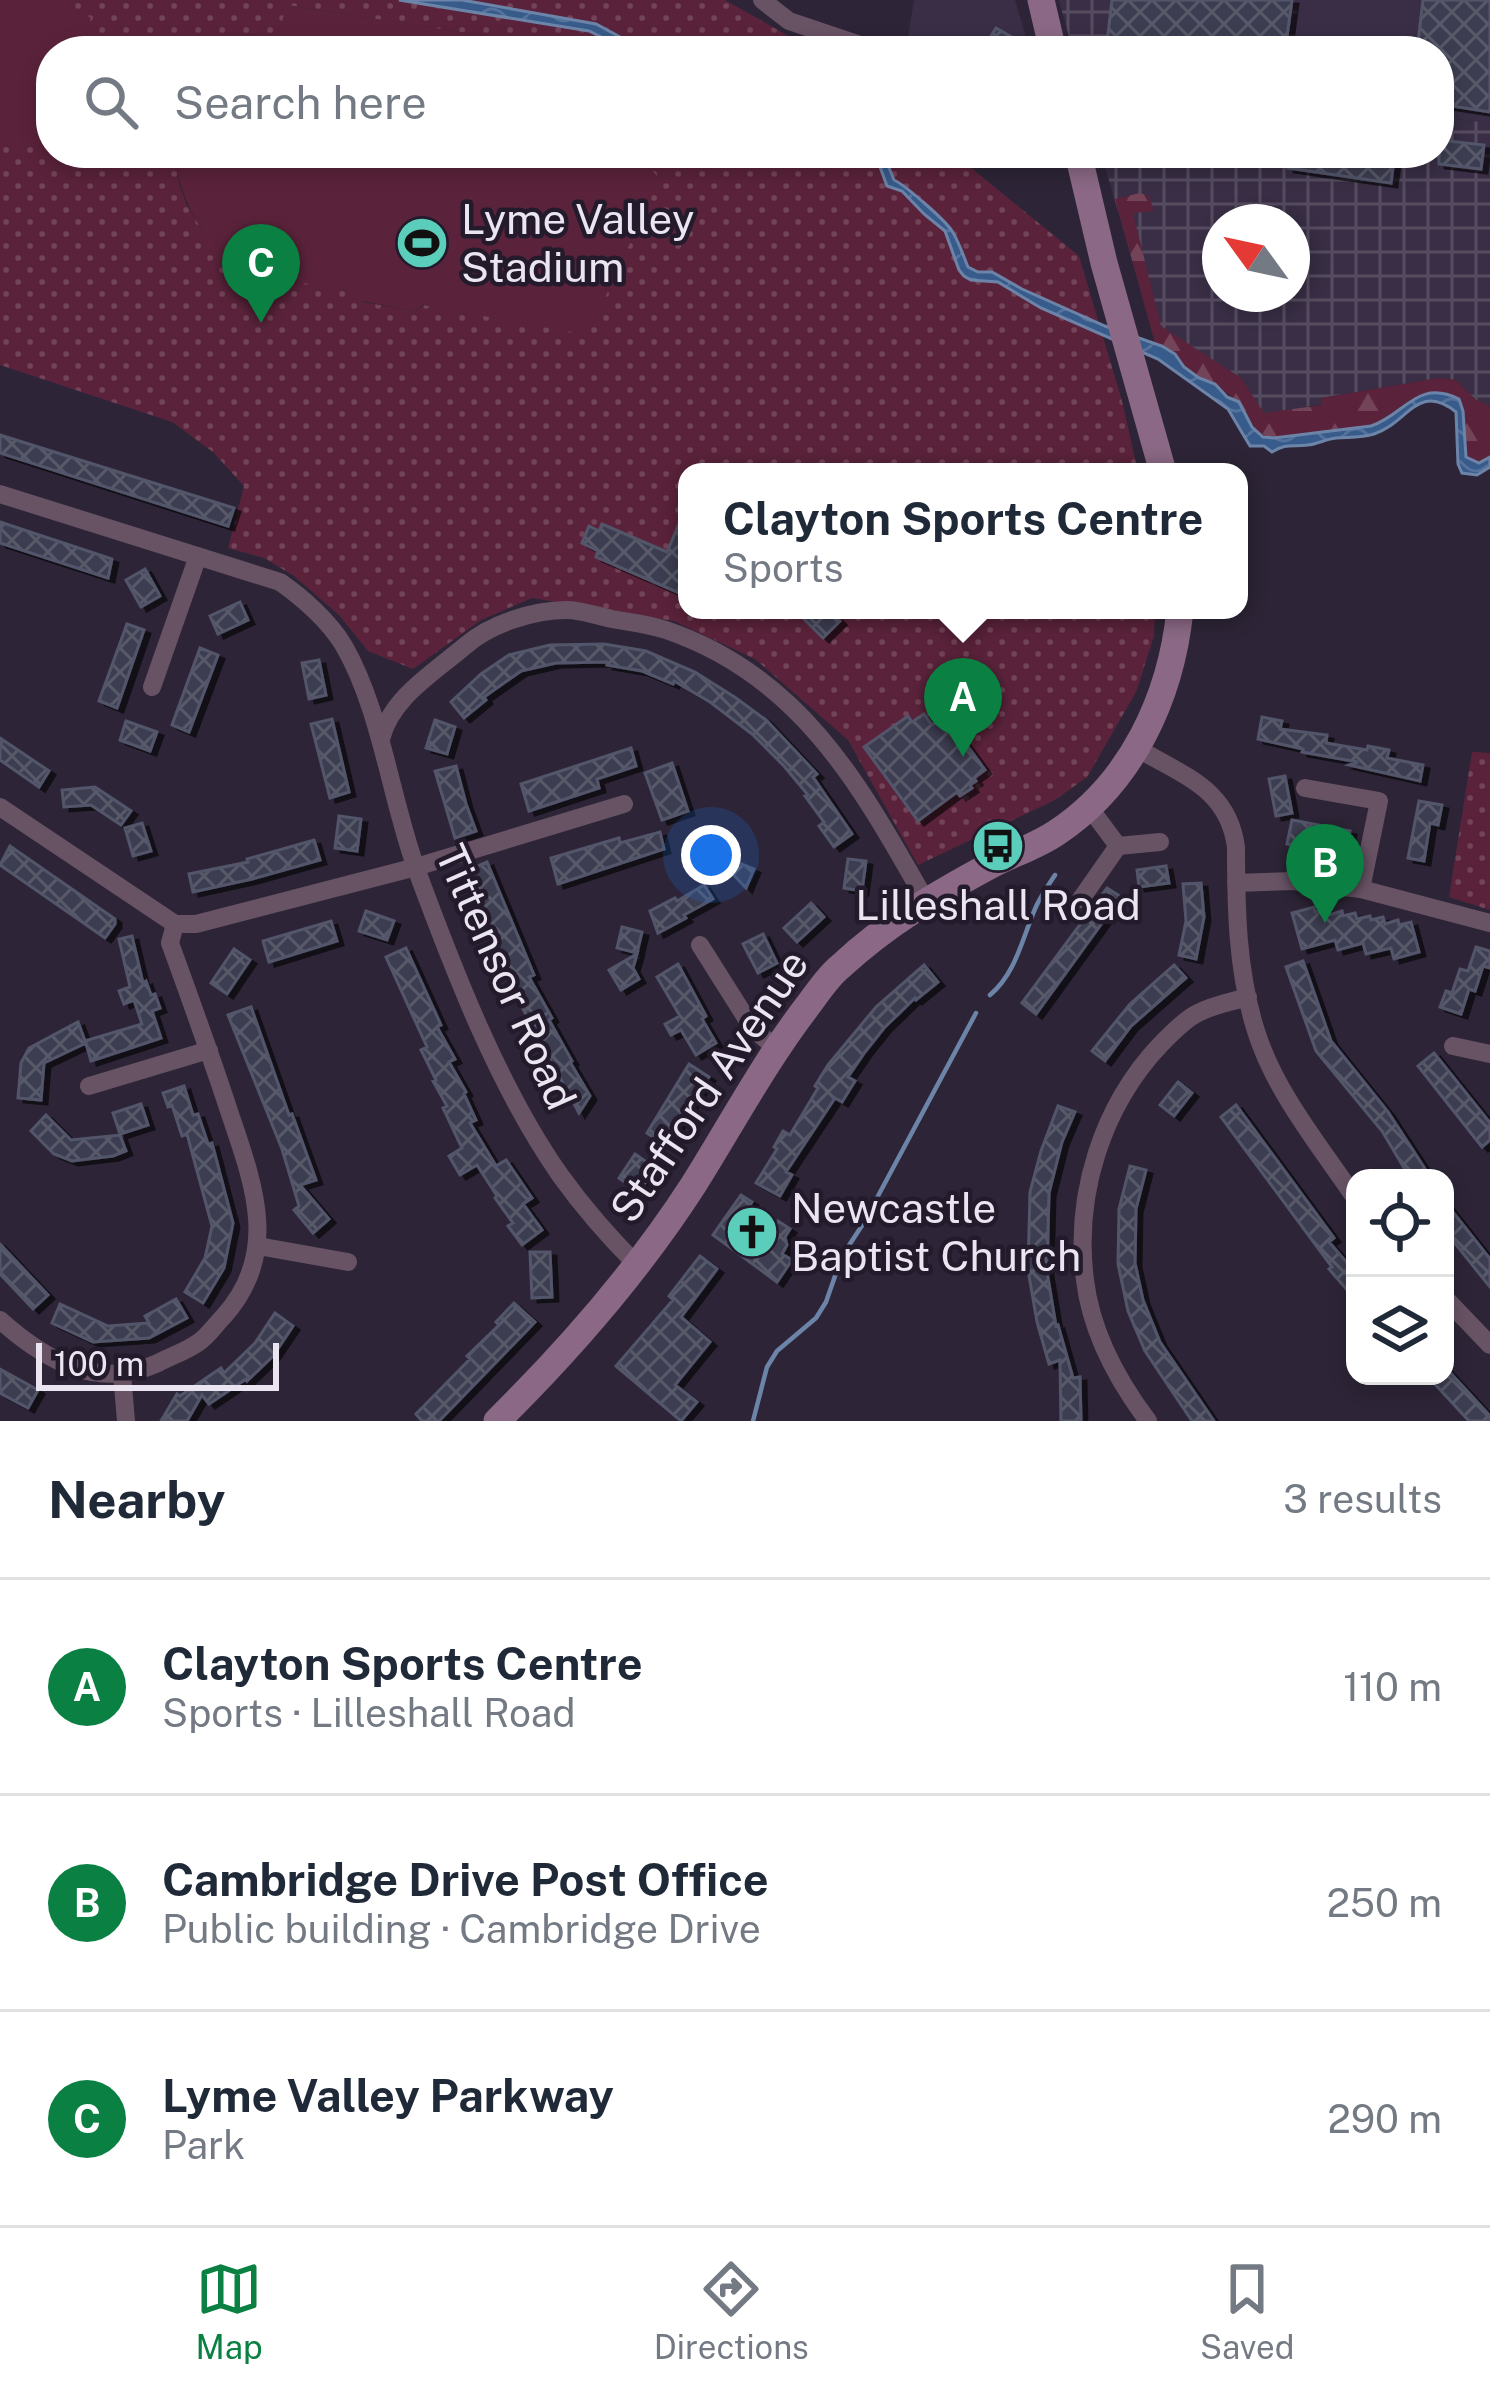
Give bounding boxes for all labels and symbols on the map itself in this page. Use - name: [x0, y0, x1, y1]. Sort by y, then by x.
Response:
- place label: Lyme Valley Stadium: [461, 194, 695, 291]
- north arrow: [1202, 204, 1310, 312]
- sports icon: Lyme Valley Stadium: [394, 215, 450, 271]
- pin: C: [222, 224, 300, 323]
- pin: A: [924, 658, 1002, 757]
- bus stop icon: Lilleshall Road: [970, 818, 1026, 874]
- pin: B: [1286, 824, 1364, 923]
- your location: [681, 825, 741, 885]
- street label: Tittensor Road: [426, 837, 587, 1117]
- place label: Lilleshall Road: [855, 880, 1141, 929]
- street label: Stafford Avenue: [600, 940, 818, 1231]
- place label: Newcastle Baptist Church: [791, 1183, 1081, 1280]
- church icon: Newcastle Baptist Church: [724, 1204, 780, 1260]
- scale bar: [36, 1337, 279, 1390]

